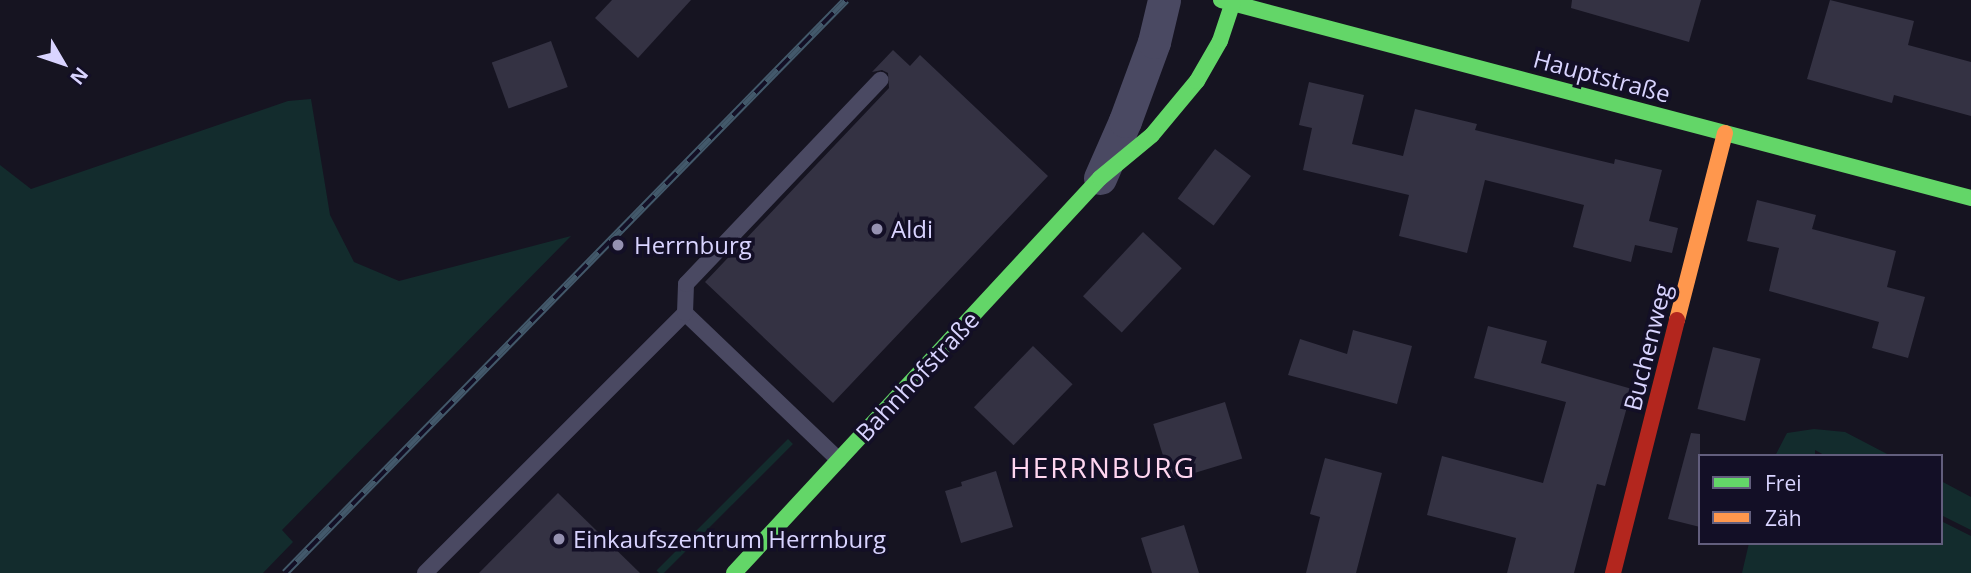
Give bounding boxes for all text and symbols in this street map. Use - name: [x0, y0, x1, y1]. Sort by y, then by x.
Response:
- north arrow: [28, 28, 98, 98]
- street label: Hauptstraße: [1530, 44, 1674, 108]
- text: N: [64, 62, 94, 90]
- place label: Aldi: [891, 215, 933, 243]
- marker: Aldi: [869, 221, 885, 237]
- place label: Herrnburg: [634, 231, 752, 259]
- marker: Herrnburg: [608, 235, 628, 255]
- street label: Buchenweg: [1617, 281, 1677, 413]
- street label: Bahnhofstraße: [850, 305, 984, 447]
- district label: HERRNBURG: [1011, 450, 1195, 484]
- legend: [1698, 454, 1943, 545]
- text: Frei: [1765, 469, 1802, 497]
- text: Zäh: [1765, 504, 1802, 532]
- place label: Einkaufszentrum Herrnburg: [573, 525, 886, 553]
- marker: Einkaufszentrum Herrnburg: [551, 531, 567, 547]

